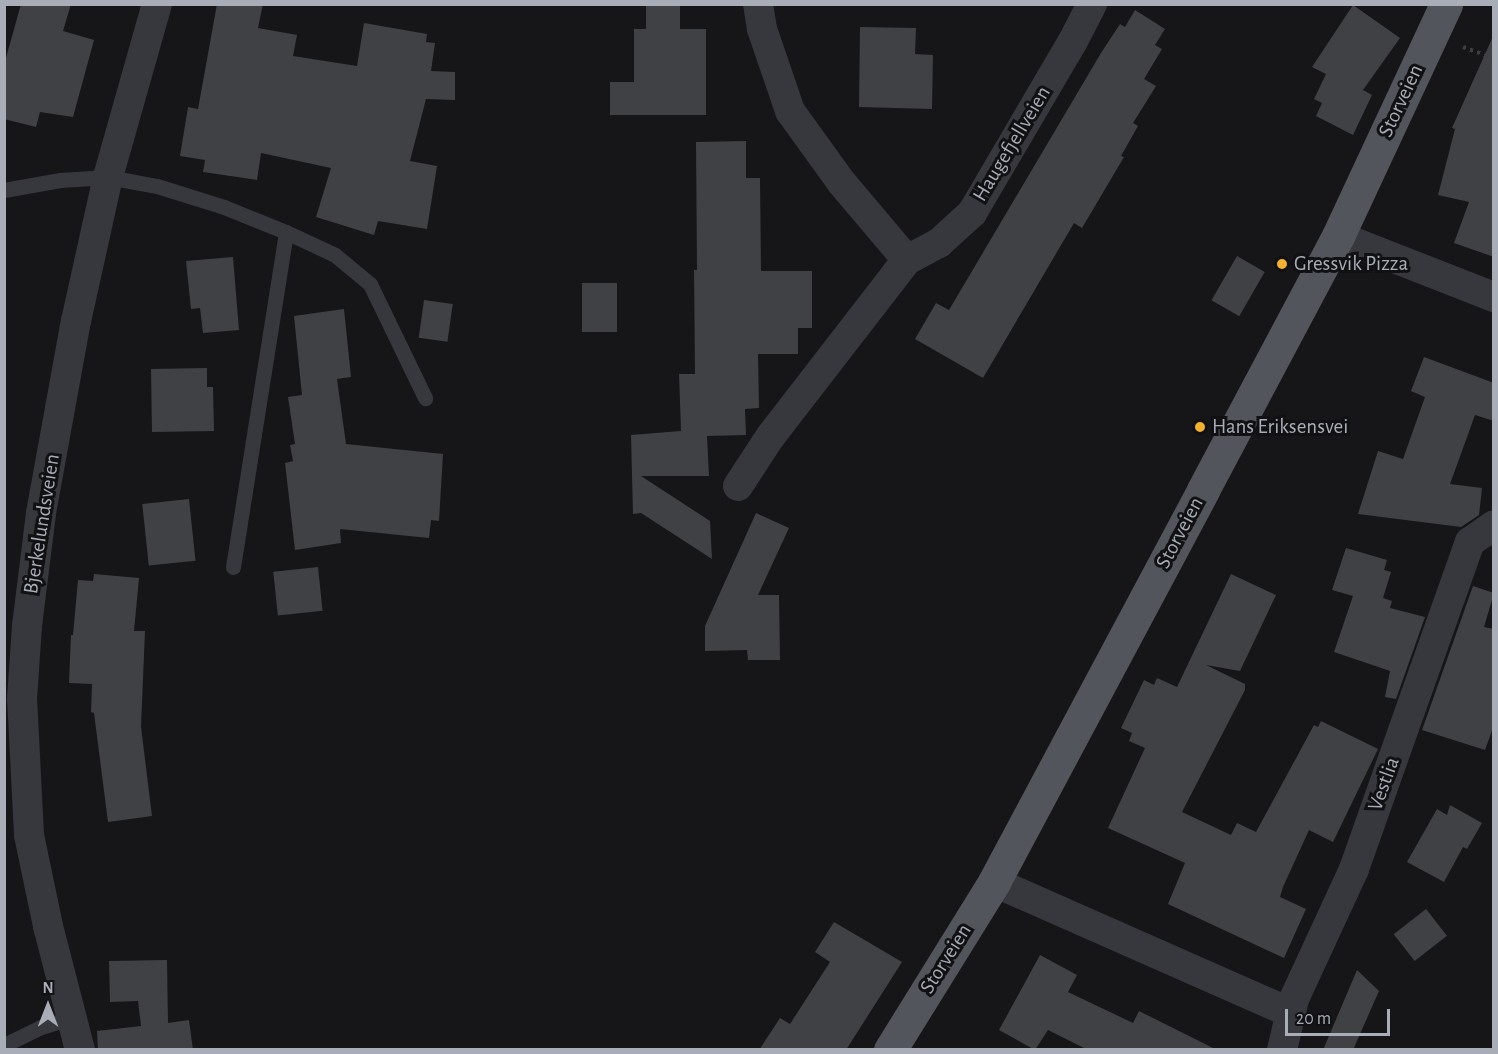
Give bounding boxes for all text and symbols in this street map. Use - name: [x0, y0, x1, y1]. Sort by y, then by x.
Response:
- street label: Storveien: [1373, 61, 1429, 141]
- street label: Haugefjellveien: [968, 82, 1056, 206]
- place label: Gressvik Pizza: [1294, 251, 1408, 277]
- marker: Gressvik Pizza: [1275, 257, 1289, 271]
- place label: Hans Eriksensvei: [1212, 414, 1348, 440]
- marker: Hans Eriksensvei: [1193, 420, 1207, 434]
- street label: Bjerkelundsveien: [19, 452, 65, 596]
- street label: Storveien: [1151, 493, 1209, 573]
- street label: Vestlia: [1363, 754, 1405, 814]
- street label: Storveien: [915, 920, 977, 998]
- north arrow: [18, 976, 78, 1036]
- text: N: [42, 980, 54, 996]
- scale bar: [1288, 997, 1393, 1035]
- text: 20 m: [1296, 1010, 1331, 1028]

